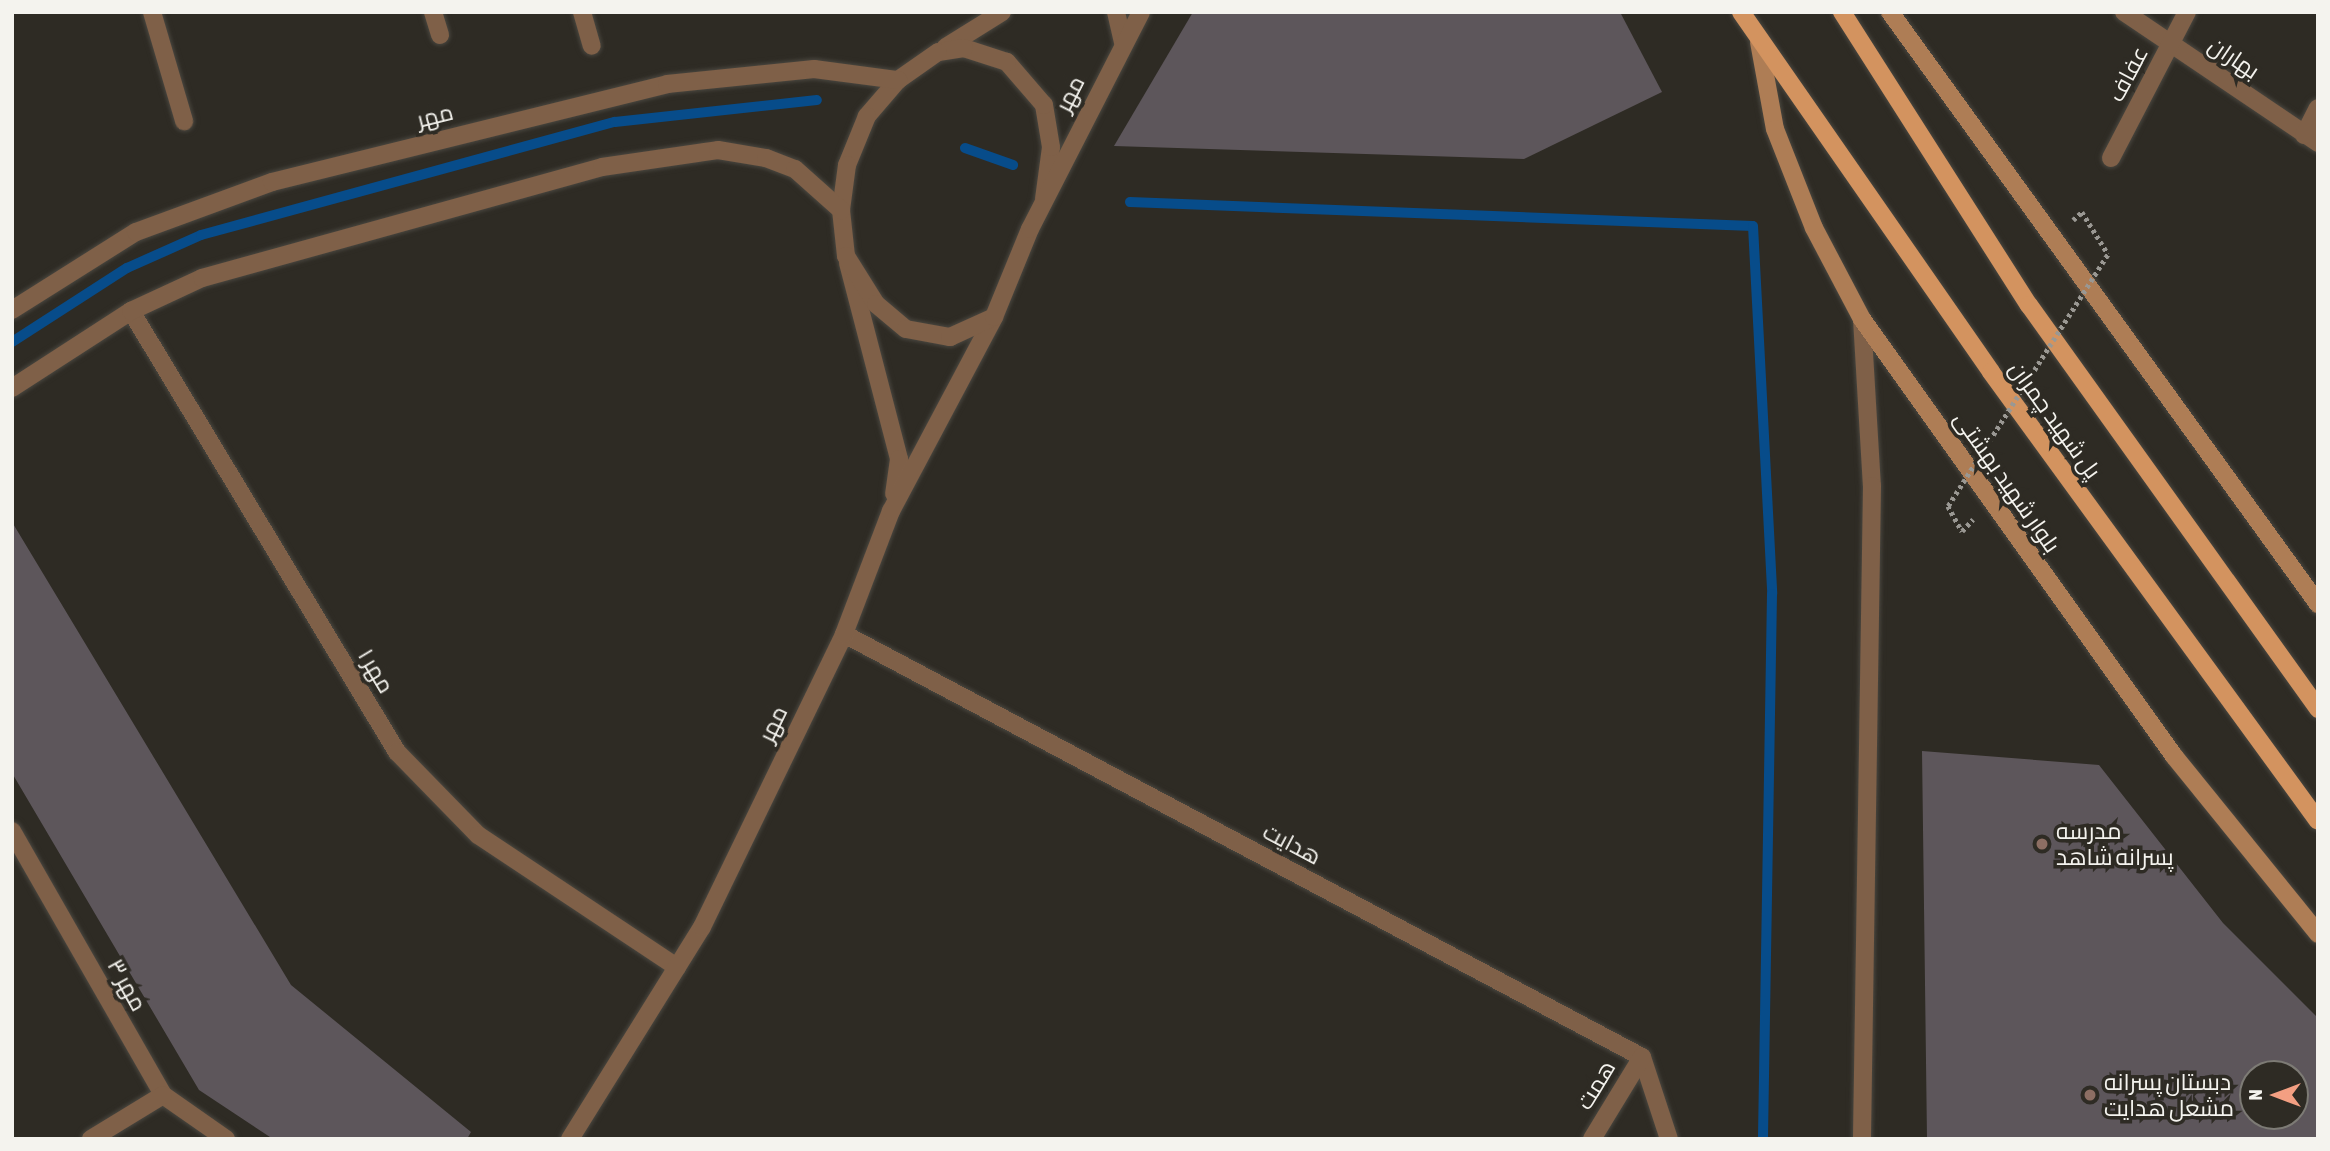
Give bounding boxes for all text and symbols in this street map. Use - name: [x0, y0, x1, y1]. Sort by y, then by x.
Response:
- street label: بهاران: [2203, 31, 2265, 85]
- street label: عفاف: [2102, 42, 2154, 106]
- street label: مهر: [1049, 71, 1091, 117]
- street label: مهر: [414, 98, 456, 134]
- street label: پل شهید چمران: [2003, 356, 2107, 484]
- street label: بلوار شهید بهشتی: [1948, 406, 2066, 558]
- street label: مهر ۱: [352, 644, 400, 698]
- street label: مهر: [753, 701, 793, 747]
- street label: هدایت: [1258, 817, 1326, 871]
- place label: مدرسه پسرانه شاهد: [2056, 817, 2174, 871]
- marker: مدرسه پسرانه شاهد: [2034, 836, 2050, 852]
- street label: مهر ۳: [101, 954, 153, 1016]
- street label: همت: [1571, 1055, 1621, 1115]
- north arrow: [2239, 1060, 2309, 1130]
- place label: دبستان پسرانه مشعل هدایت: [2104, 1068, 2234, 1122]
- marker: دبستان پسرانه مشعل هدایت: [2082, 1087, 2098, 1103]
- text: N: [2244, 1089, 2266, 1101]

